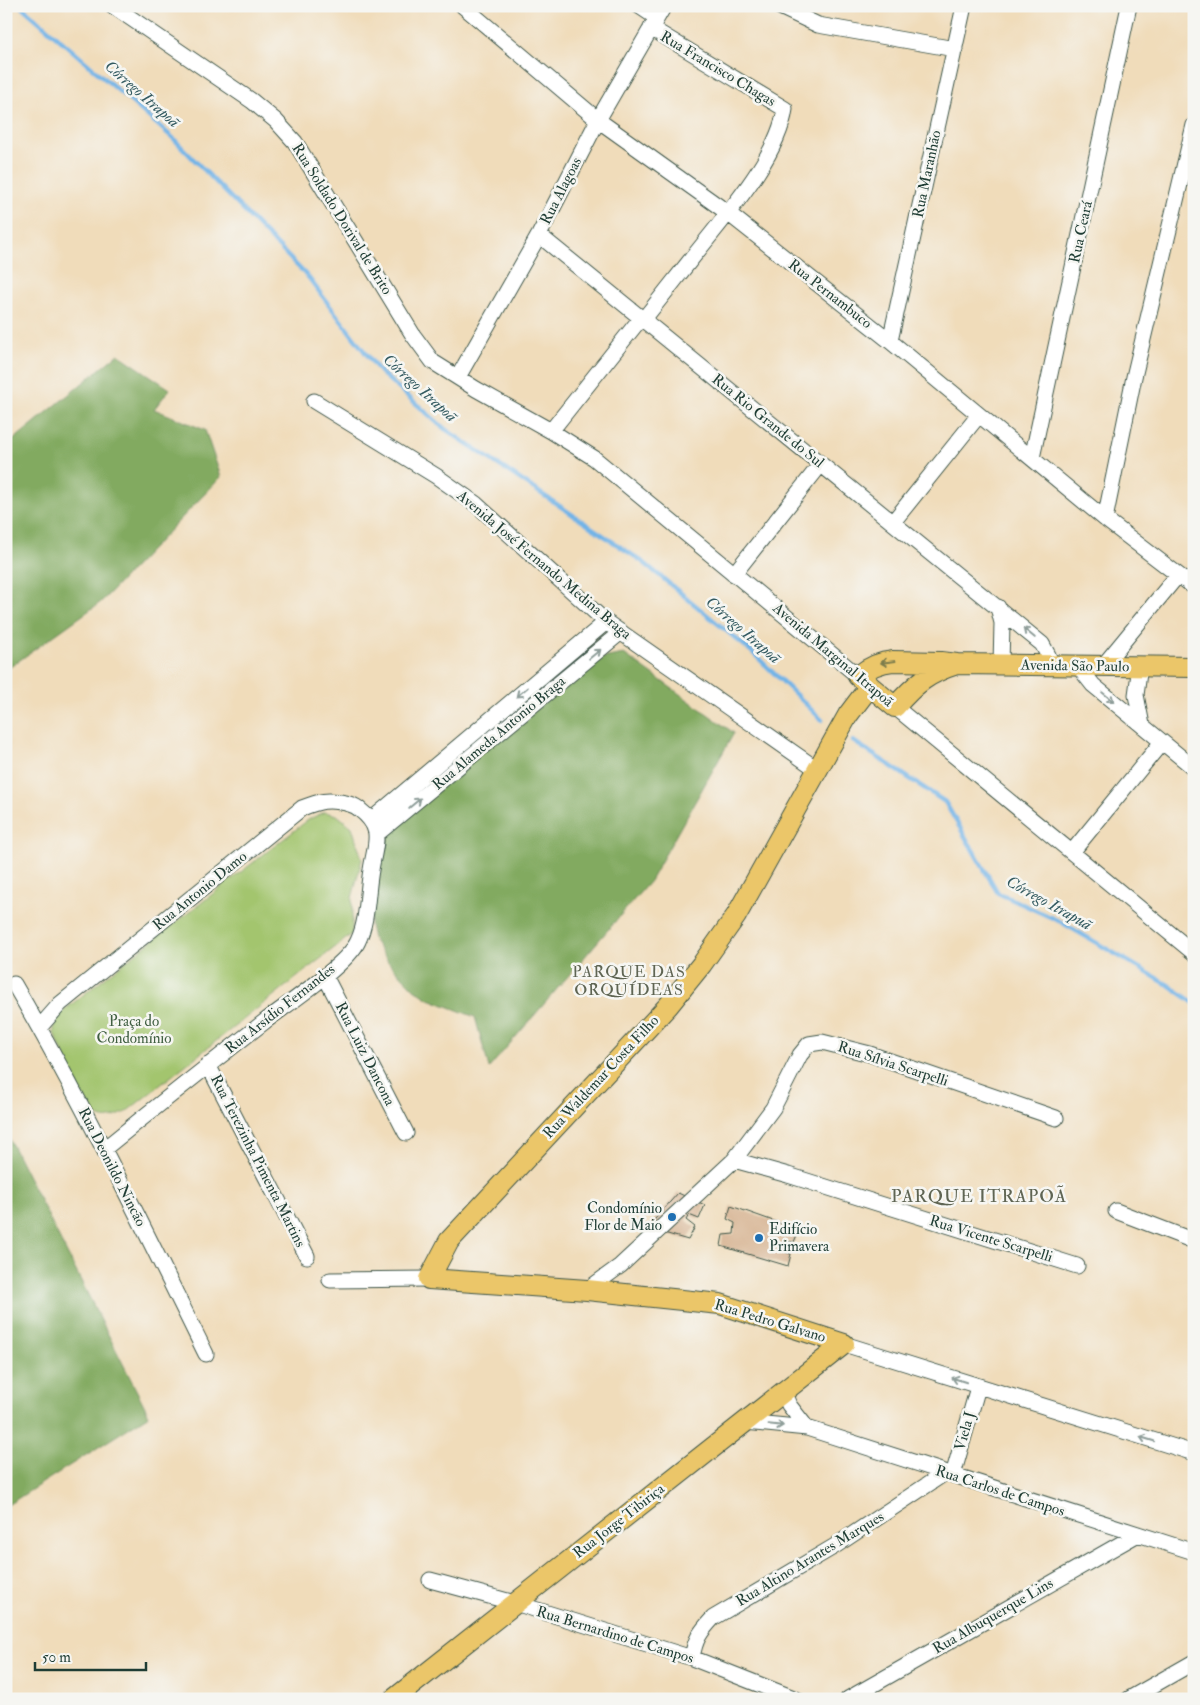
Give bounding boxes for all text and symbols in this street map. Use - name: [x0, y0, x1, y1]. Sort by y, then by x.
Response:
- street label: Rua Francisco Chagas: [657, 27, 779, 111]
- water label: Córrego Itrapoã: [101, 56, 185, 133]
- street label: Rua Maranhão: [908, 128, 946, 220]
- street label: Rua Soldado Dorival de Brito: [288, 140, 396, 298]
- street label: Rua Alagoas: [536, 154, 586, 228]
- street label: Rua Ceará: [1065, 198, 1097, 265]
- street label: Rua Pernambuco: [784, 255, 876, 333]
- water label: Córrego Itrapoã: [379, 350, 462, 427]
- street label: Rua Rio Grande do Sul: [708, 370, 828, 472]
- street label: Avenida José Fernando Medina Braga: [451, 486, 636, 645]
- water label: Córrego Itrapoã: [702, 592, 786, 669]
- street label: Avenida Marginal Itrapoã: [767, 598, 898, 712]
- one-way arrow: [1023, 628, 1036, 639]
- one-way arrow: [588, 649, 601, 660]
- street label: Avenida São Paulo: [1020, 656, 1129, 676]
- one-way arrow: [880, 657, 896, 667]
- street label: Rua Alameda Antonio Braga: [429, 671, 570, 794]
- one-way arrow: [516, 687, 529, 698]
- one-way arrow: [1101, 692, 1114, 703]
- one-way arrow: [408, 797, 421, 808]
- street label: Rua Antonio Damo: [149, 847, 251, 935]
- water label: Córrego Itrapuã: [1003, 871, 1096, 935]
- street label: Rua Arsídio Fernandes: [221, 960, 339, 1058]
- district label: PARQUE DAS ORQUÍDEAS: [572, 962, 686, 1000]
- street label: Rua Luiz Dancona: [331, 999, 400, 1110]
- street label: Rua Waldemar Costa Filho: [539, 1011, 663, 1143]
- park label: Praça do Condomínio: [97, 1012, 172, 1048]
- street label: Rua Sílvia Scarpelli: [835, 1037, 951, 1092]
- street label: Rua Terezinha Pimenta Martins: [206, 1071, 310, 1251]
- street label: Rua Deonildo Nincão: [74, 1104, 150, 1230]
- district label: PARQUE ITRAPOÃ: [891, 1185, 1067, 1208]
- place label: Condomínio Flor de Maio: [584, 1199, 662, 1235]
- marker: Condomínio Flor de Maio: [666, 1211, 678, 1223]
- street label: Rua Vicente Scarpelli: [927, 1211, 1055, 1268]
- place label: Edifício Primavera: [769, 1220, 830, 1256]
- marker: Edifício Primavera: [753, 1232, 765, 1244]
- street label: Rua Pedro Galvano: [712, 1295, 828, 1347]
- one-way arrow: [951, 1375, 967, 1385]
- street label: Viela J: [950, 1409, 981, 1453]
- one-way arrow: [767, 1420, 783, 1430]
- one-way arrow: [1140, 1433, 1156, 1443]
- street label: Rua Carlos de Campos: [933, 1461, 1067, 1522]
- street label: Rua Jorge Tibiriça: [569, 1479, 670, 1563]
- street label: Rua Altino Arantes Marques: [732, 1507, 888, 1611]
- street label: Rua Albuquerque Lins: [929, 1574, 1057, 1658]
- street label: Rua Bernardino de Campos: [534, 1602, 696, 1669]
- scale bar: [35, 1640, 146, 1672]
- text: 50 m: [42, 1648, 71, 1667]

